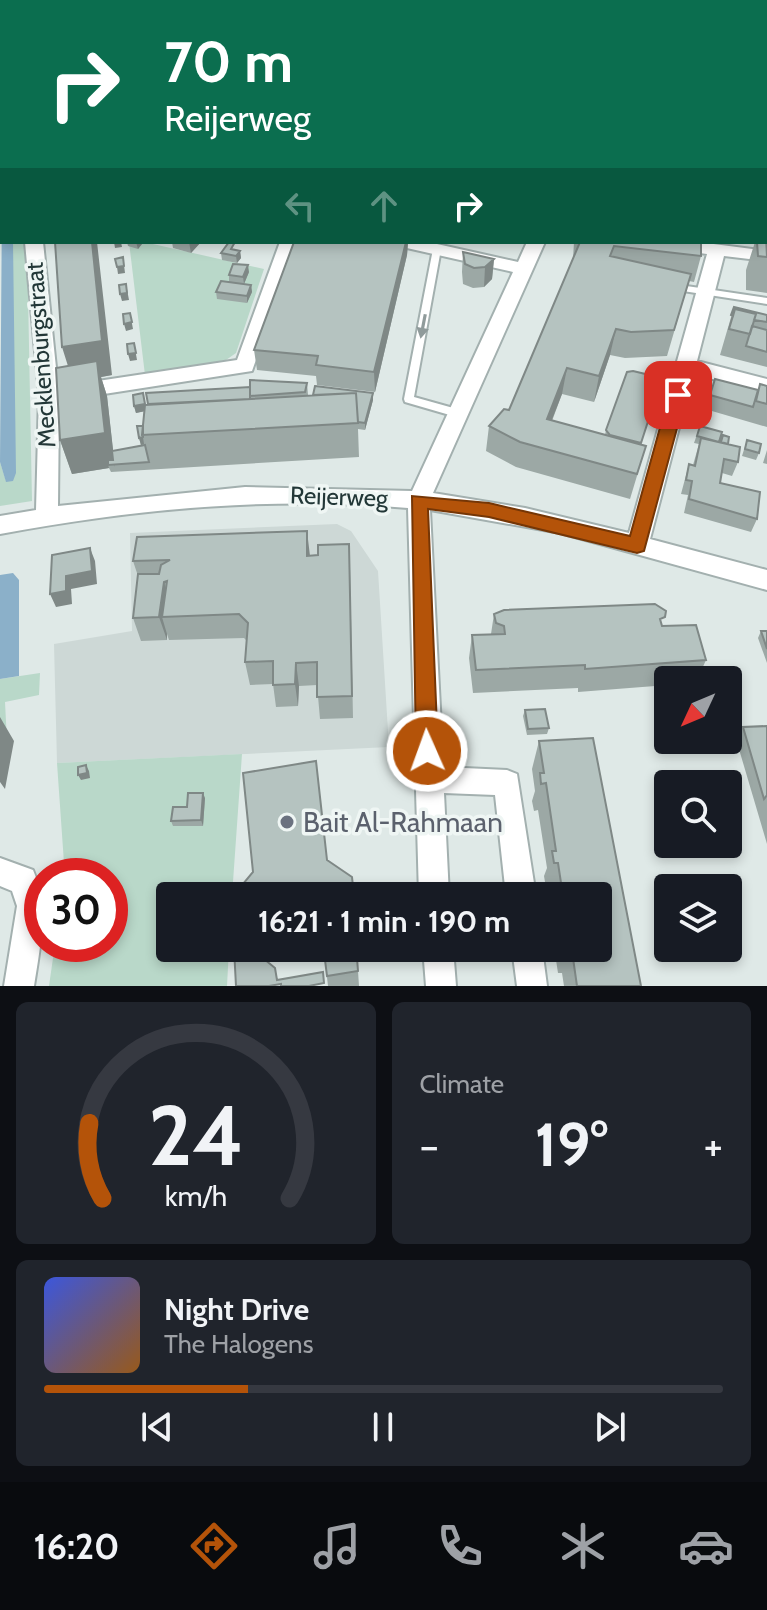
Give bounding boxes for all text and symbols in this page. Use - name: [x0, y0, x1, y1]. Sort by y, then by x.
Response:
- text: 70 m: [164, 28, 293, 96]
- icon: right: [32, 32, 136, 136]
- text: Reijerweg: [164, 96, 311, 140]
- icon: left: [278, 184, 322, 228]
- icon: ahead: [362, 184, 406, 228]
- icon: right: [446, 184, 490, 228]
- street label: Mecklenburgstraat: [20, 261, 61, 449]
- one-way arrow: [416, 314, 428, 339]
- pin: [644, 361, 712, 429]
- icon: arrive: [656, 373, 700, 417]
- street label: Reijerweg: [290, 480, 389, 513]
- north arrow: [654, 666, 742, 754]
- map controls: [654, 666, 742, 962]
- position arrow: [385, 709, 469, 793]
- button: search: [654, 770, 742, 858]
- place label: Bait Al-Rahmaan: [303, 805, 503, 839]
- marker: Bait Al-Rahmaan: [278, 813, 296, 831]
- speed limit sign: 30: [24, 858, 128, 962]
- button: layers: [654, 874, 742, 962]
- text: 16:21 · 1 min · 190 m: [258, 903, 510, 940]
- text: Climate: [420, 1068, 504, 1100]
- text: 24: [148, 1085, 244, 1186]
- text: 19°: [535, 1108, 608, 1181]
- text: −: [420, 1119, 439, 1172]
- text: +: [704, 1119, 723, 1172]
- text: km/h: [164, 1178, 227, 1213]
- text: Night Drive: [164, 1291, 309, 1328]
- text: The Halogens: [164, 1328, 313, 1360]
- icon: previous: [135, 1405, 179, 1449]
- icon: pause: [361, 1405, 405, 1449]
- icon: next: [588, 1405, 632, 1449]
- icon: directions: [186, 1518, 242, 1574]
- icon: music: [309, 1518, 365, 1574]
- icon: phone: [432, 1518, 488, 1574]
- icon: climate: [555, 1518, 611, 1574]
- icon: car: [678, 1518, 734, 1574]
- text: 16:20: [33, 1524, 119, 1568]

